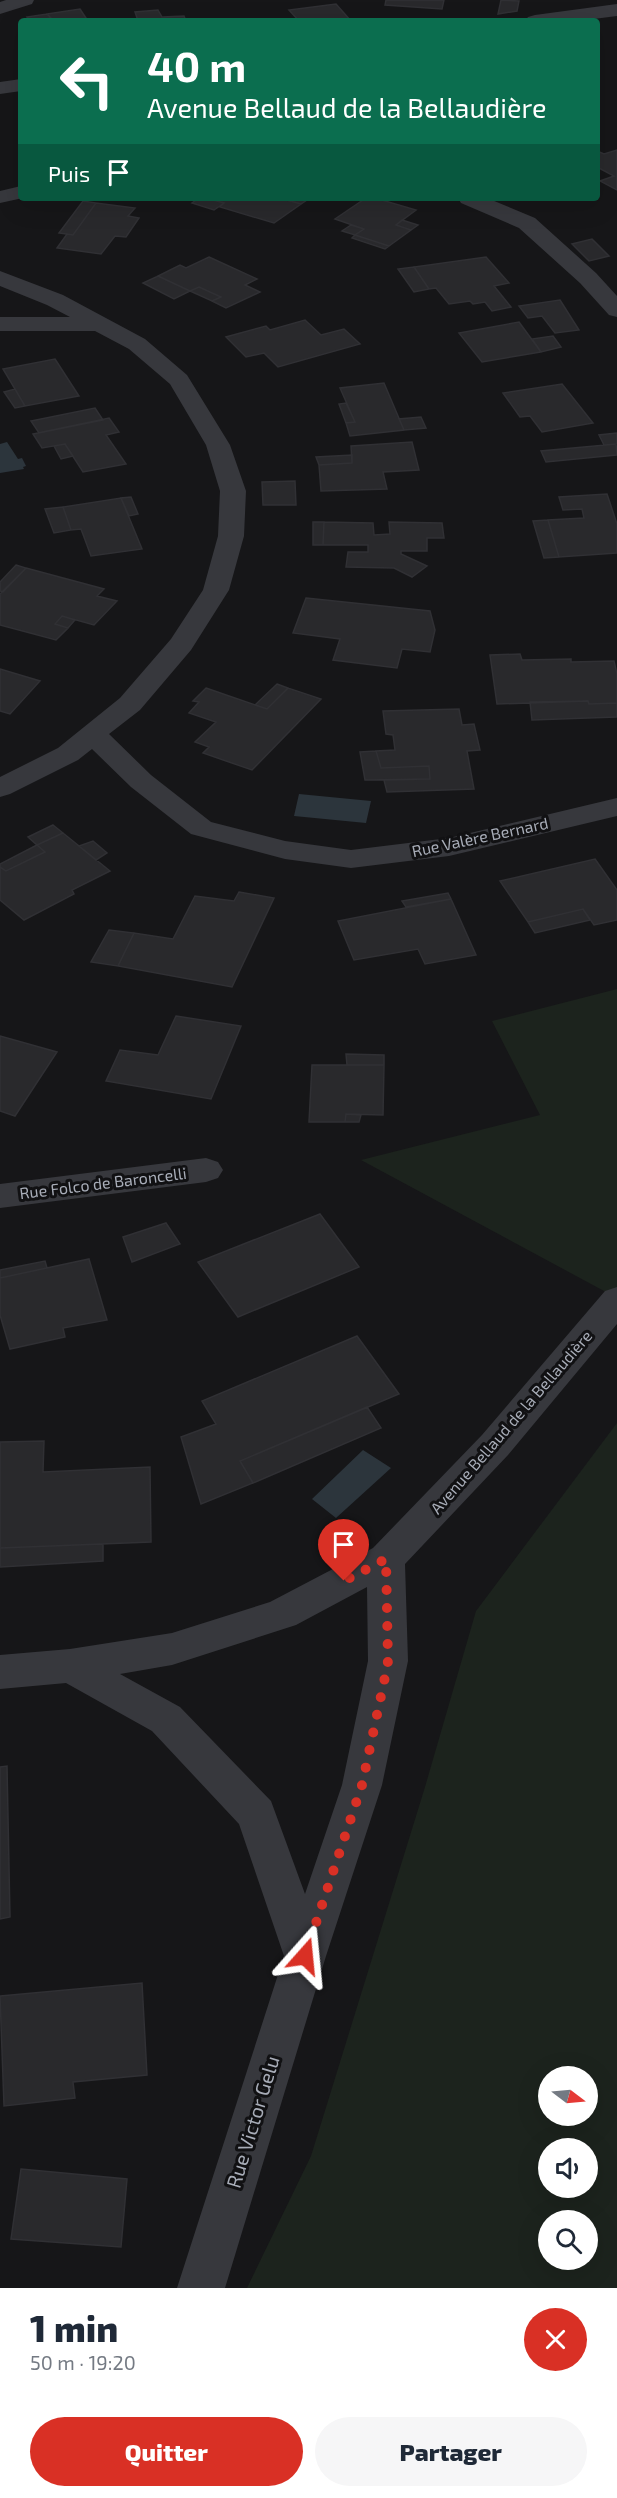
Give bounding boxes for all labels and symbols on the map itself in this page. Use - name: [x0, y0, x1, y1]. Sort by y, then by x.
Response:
- street label: Rue Valère Bernard: [410, 813, 550, 860]
- street label: Rue Folco de Baroncelli: [18, 1163, 188, 1202]
- street label: Avenue Bellaud de la Bellaudière: [426, 1326, 595, 1517]
- pin: [318, 1519, 369, 1581]
- position arrow: [273, 1924, 337, 1988]
- street label: Rue Victor Gelu: [221, 2053, 284, 2191]
- north arrow: [538, 2066, 598, 2126]

